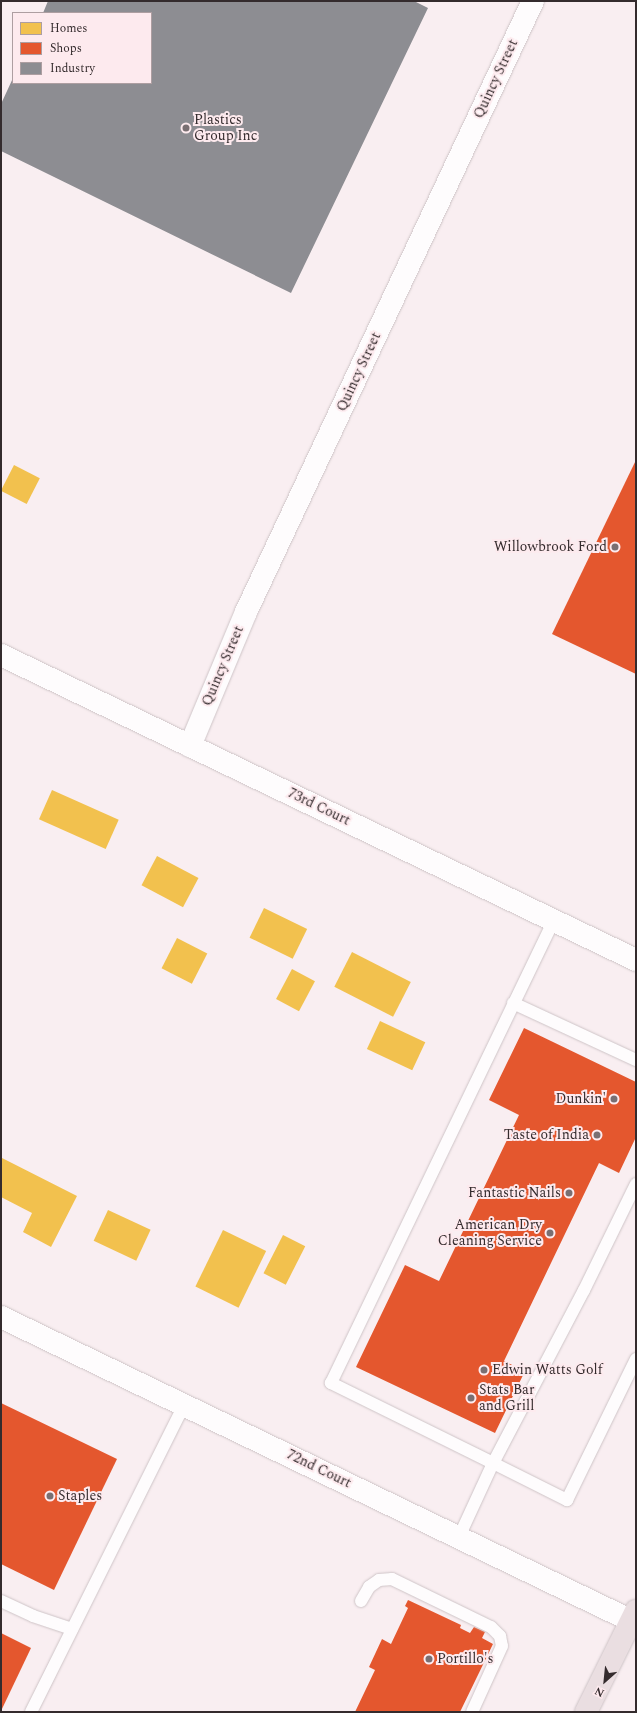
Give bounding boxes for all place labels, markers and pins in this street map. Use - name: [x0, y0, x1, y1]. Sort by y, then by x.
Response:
- place label: Plastics Group Inc: [194, 112, 257, 144]
- marker: Plastics Group Inc: [181, 123, 191, 133]
- place label: Willowbrook Ford: [494, 539, 607, 555]
- marker: Willowbrook Ford: [610, 542, 620, 552]
- place label: Dunkin': [556, 1091, 606, 1107]
- marker: Dunkin': [609, 1094, 619, 1104]
- place label: Taste of India: [504, 1127, 589, 1143]
- marker: Taste of India: [592, 1130, 602, 1140]
- place label: Fantastic Nails: [468, 1185, 561, 1201]
- marker: Fantastic Nails: [564, 1188, 574, 1198]
- place label: American Dry Cleaning Service: [438, 1217, 542, 1250]
- marker: American Dry Cleaning Service: [545, 1228, 555, 1238]
- place label: Edwin Watts Golf: [492, 1362, 603, 1378]
- marker: Edwin Watts Golf: [479, 1365, 489, 1375]
- place label: Stats Bar and Grill: [479, 1382, 534, 1414]
- marker: Stats Bar and Grill: [466, 1393, 476, 1403]
- place label: Staples: [58, 1488, 102, 1504]
- marker: Staples: [45, 1491, 55, 1501]
- place label: Portillo's: [437, 1651, 493, 1667]
- marker: Portillo's: [424, 1654, 434, 1664]

